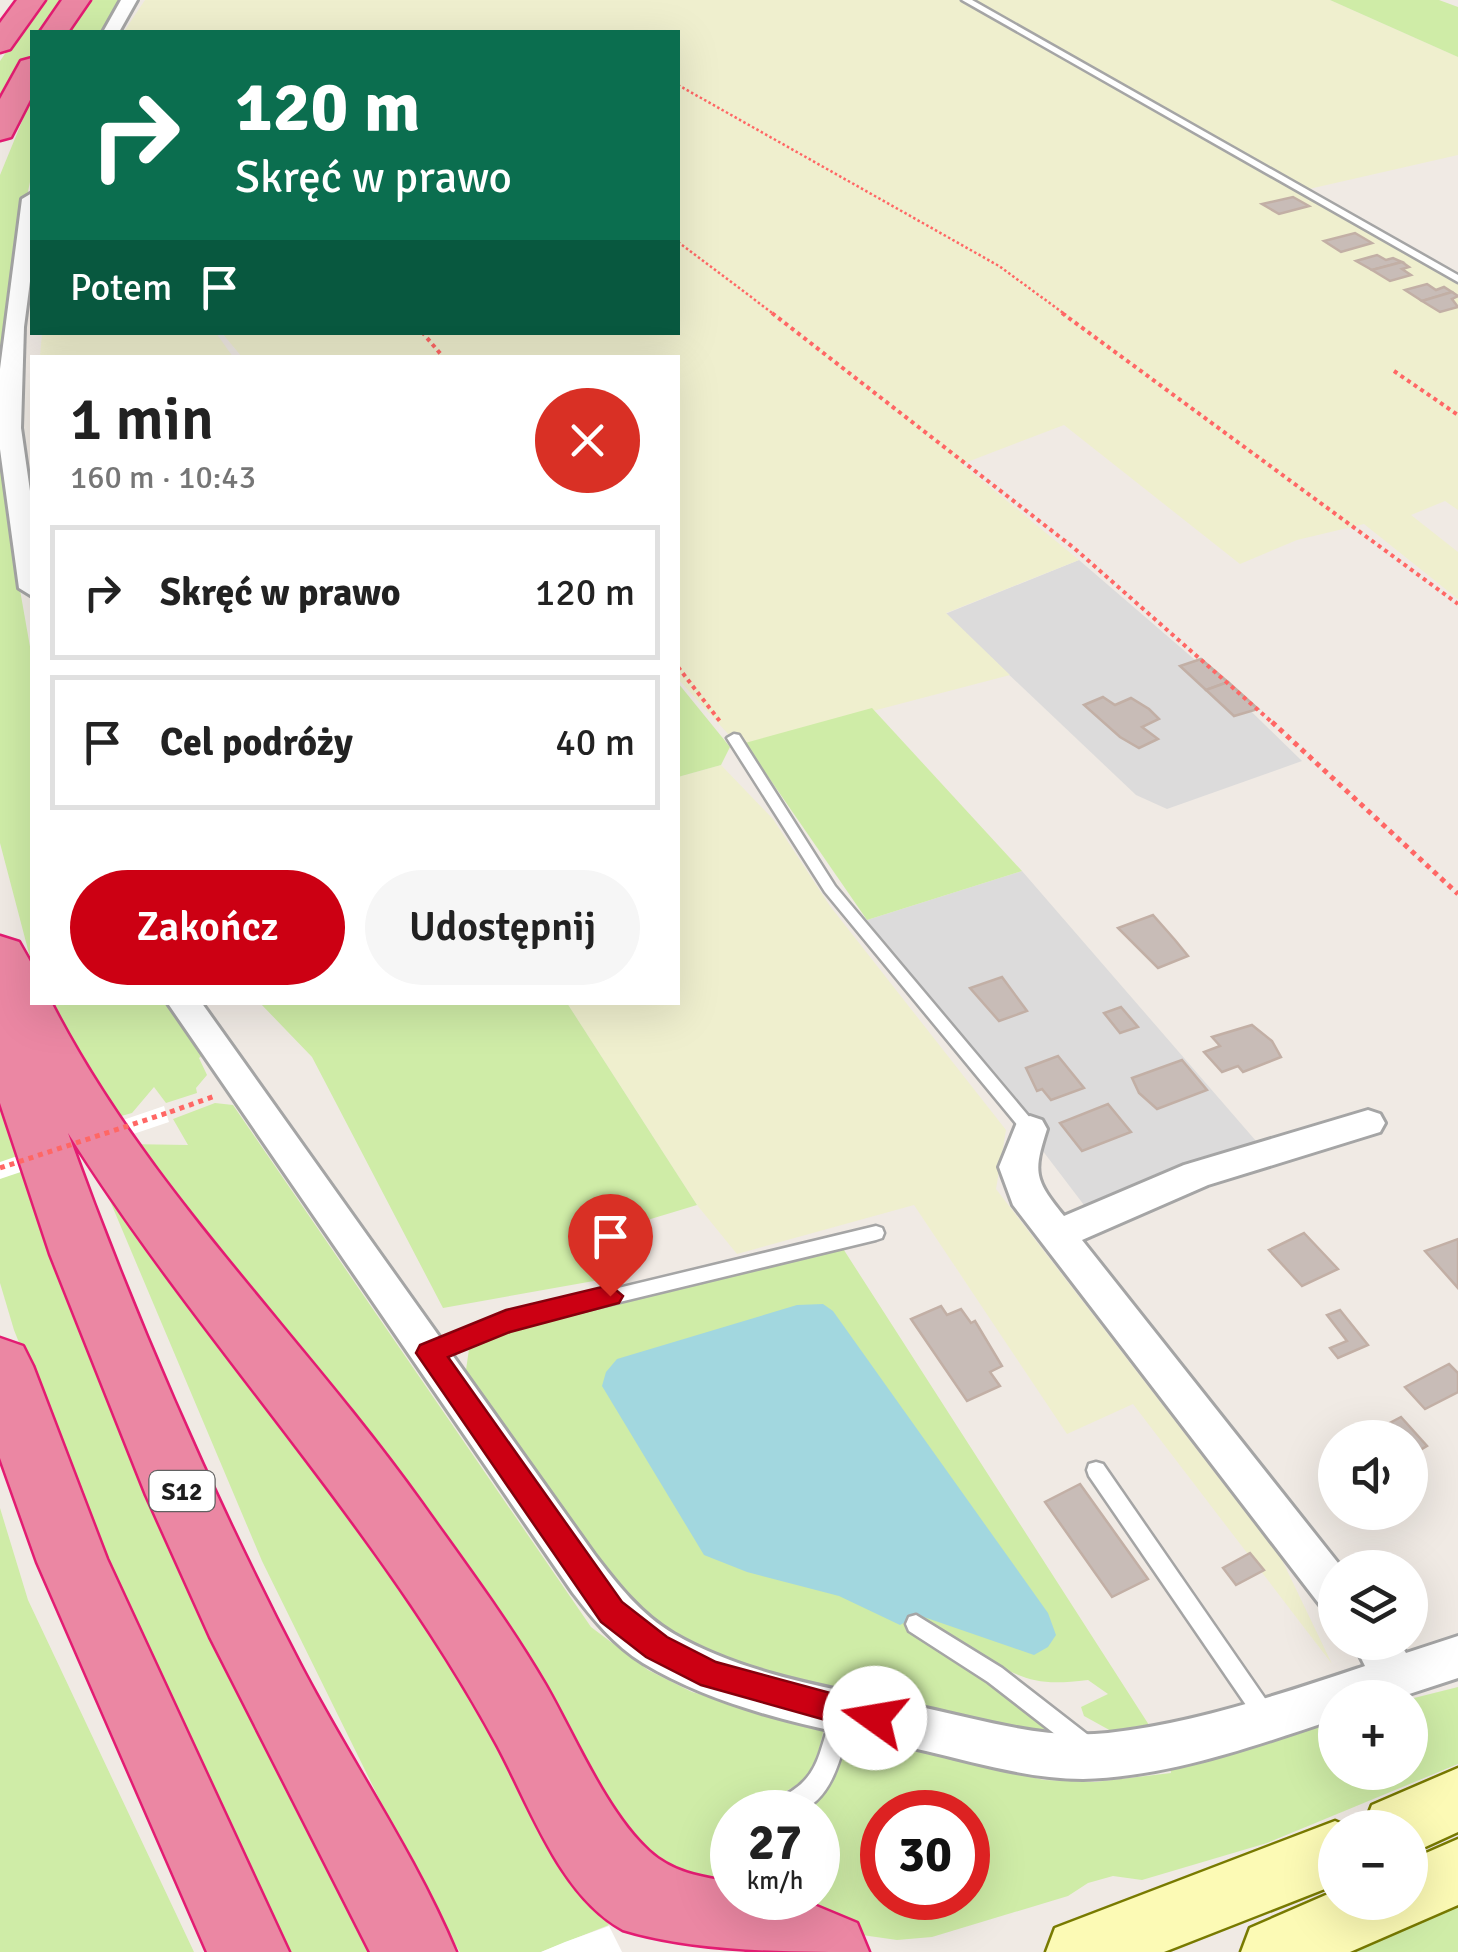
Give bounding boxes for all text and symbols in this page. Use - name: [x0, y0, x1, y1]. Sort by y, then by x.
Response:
- text: 120 m: [235, 64, 420, 150]
- icon: right: [70, 70, 200, 200]
- text: Skręć w prawo: [235, 150, 512, 205]
- icon: arrive: [192, 260, 247, 315]
- text: Potem: [70, 264, 172, 311]
- text: 1 min: [70, 383, 214, 457]
- button: close: [535, 388, 640, 493]
- text: 160 m · 10:43: [70, 458, 256, 497]
- icon: right: [75, 565, 130, 620]
- text: Skręć w prawo: [160, 569, 401, 616]
- text: 120 m: [535, 569, 635, 616]
- icon: arrive: [75, 715, 130, 770]
- text: Cel podróży: [160, 719, 353, 766]
- text: 40 m: [555, 719, 635, 766]
- button: Zakończ: [70, 870, 345, 985]
- button: Udostępnij: [365, 870, 640, 985]
- pin: [568, 1194, 653, 1297]
- icon: arrive: [583, 1209, 638, 1264]
- map controls: [1318, 1420, 1428, 1920]
- button: sound: [1318, 1420, 1428, 1530]
- road number: S12: [150, 1471, 214, 1511]
- button: layers: [1318, 1550, 1428, 1660]
- position arrow: [823, 1666, 927, 1770]
- button: +: [1318, 1680, 1428, 1790]
- speed limit sign: 30: [860, 1790, 990, 1920]
- button: −: [1318, 1810, 1428, 1920]
- text: 27: [748, 1812, 802, 1874]
- text: km/h: [747, 1865, 803, 1896]

